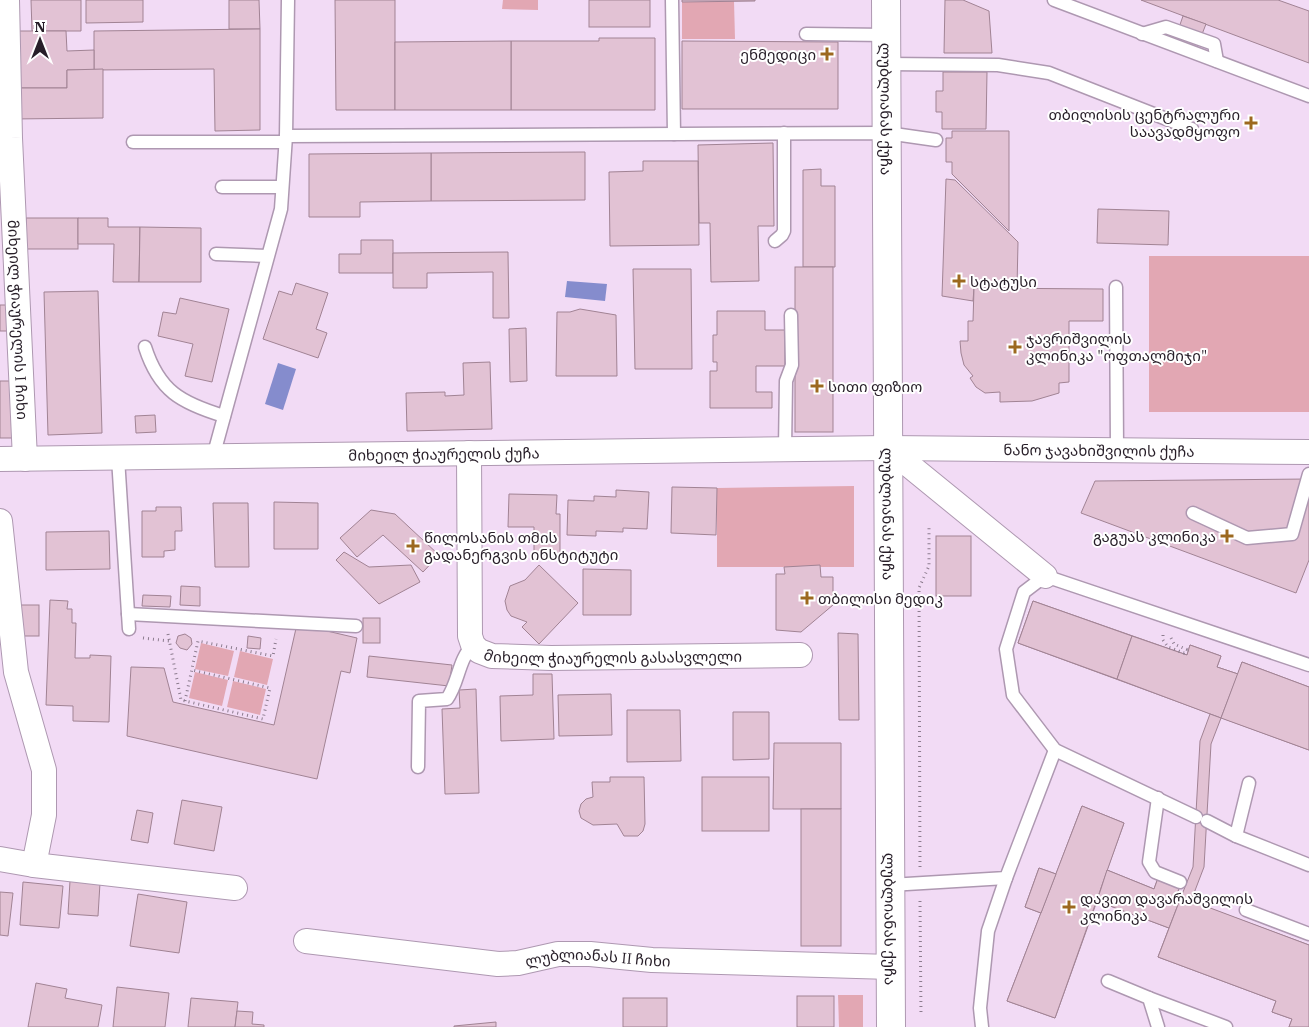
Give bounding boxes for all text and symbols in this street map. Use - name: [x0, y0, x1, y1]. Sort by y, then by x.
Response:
- north arrow: [15, 15, 65, 65]
- text: N: [34, 18, 46, 36]
- street label: ლუბლიანას ქუჩა: [877, 43, 896, 175]
- place label: ენმედიცი: [740, 45, 816, 64]
- marker: ენმედიცი: [820, 47, 834, 61]
- place label: თბილისის ცენტრალური საავადმყოფო: [1049, 105, 1240, 141]
- marker: თბილისის ცენტრალური საავადმყოფო: [1244, 116, 1258, 130]
- street label: მიხეილ ჭიაურელის I ჩიხი: [4, 219, 33, 420]
- place label: სტატუსი: [970, 272, 1037, 291]
- marker: სტატუსი: [952, 274, 966, 288]
- place label: ჯავრიშვილის კლინიკა "ოფთალმიჯი": [1026, 329, 1207, 365]
- marker: ჯავრიშვილის კლინიკა "ოფთალმიჯი": [1008, 340, 1022, 354]
- place label: სითი ფიზიო: [828, 377, 922, 396]
- marker: სითი ფიზიო: [810, 379, 824, 393]
- street label: ნანო ჯავახიშვილის ქუჩა: [1003, 440, 1195, 460]
- street label: მიხეილ ჭიაურელის ქუჩა: [348, 443, 540, 464]
- street label: ლუბლიანას ქუჩა: [879, 448, 898, 580]
- place label: გაგუას კლინიკა: [1093, 527, 1216, 546]
- place label: წილოსანის თმის გადანერგვის ინსტიტუტი: [424, 528, 618, 564]
- marker: გაგუას კლინიკა: [1220, 529, 1234, 543]
- marker: წილოსანის თმის გადანერგვის ინსტიტუტი: [406, 539, 420, 553]
- place label: თბილისი მედიკ: [818, 589, 943, 608]
- marker: თბილისი მედიკ: [800, 591, 814, 605]
- street label: მიხეილ ჭიაურელის გასასვლელი: [481, 644, 742, 668]
- street label: ლუბლიანას ქუჩა: [881, 853, 900, 985]
- place label: დავით დავარაშვილის კლინიკა: [1080, 889, 1253, 925]
- marker: დავით დავარაშვილის კლინიკა: [1062, 900, 1076, 914]
- street label: ლუბლიანას II ჩიხი: [523, 945, 671, 971]

